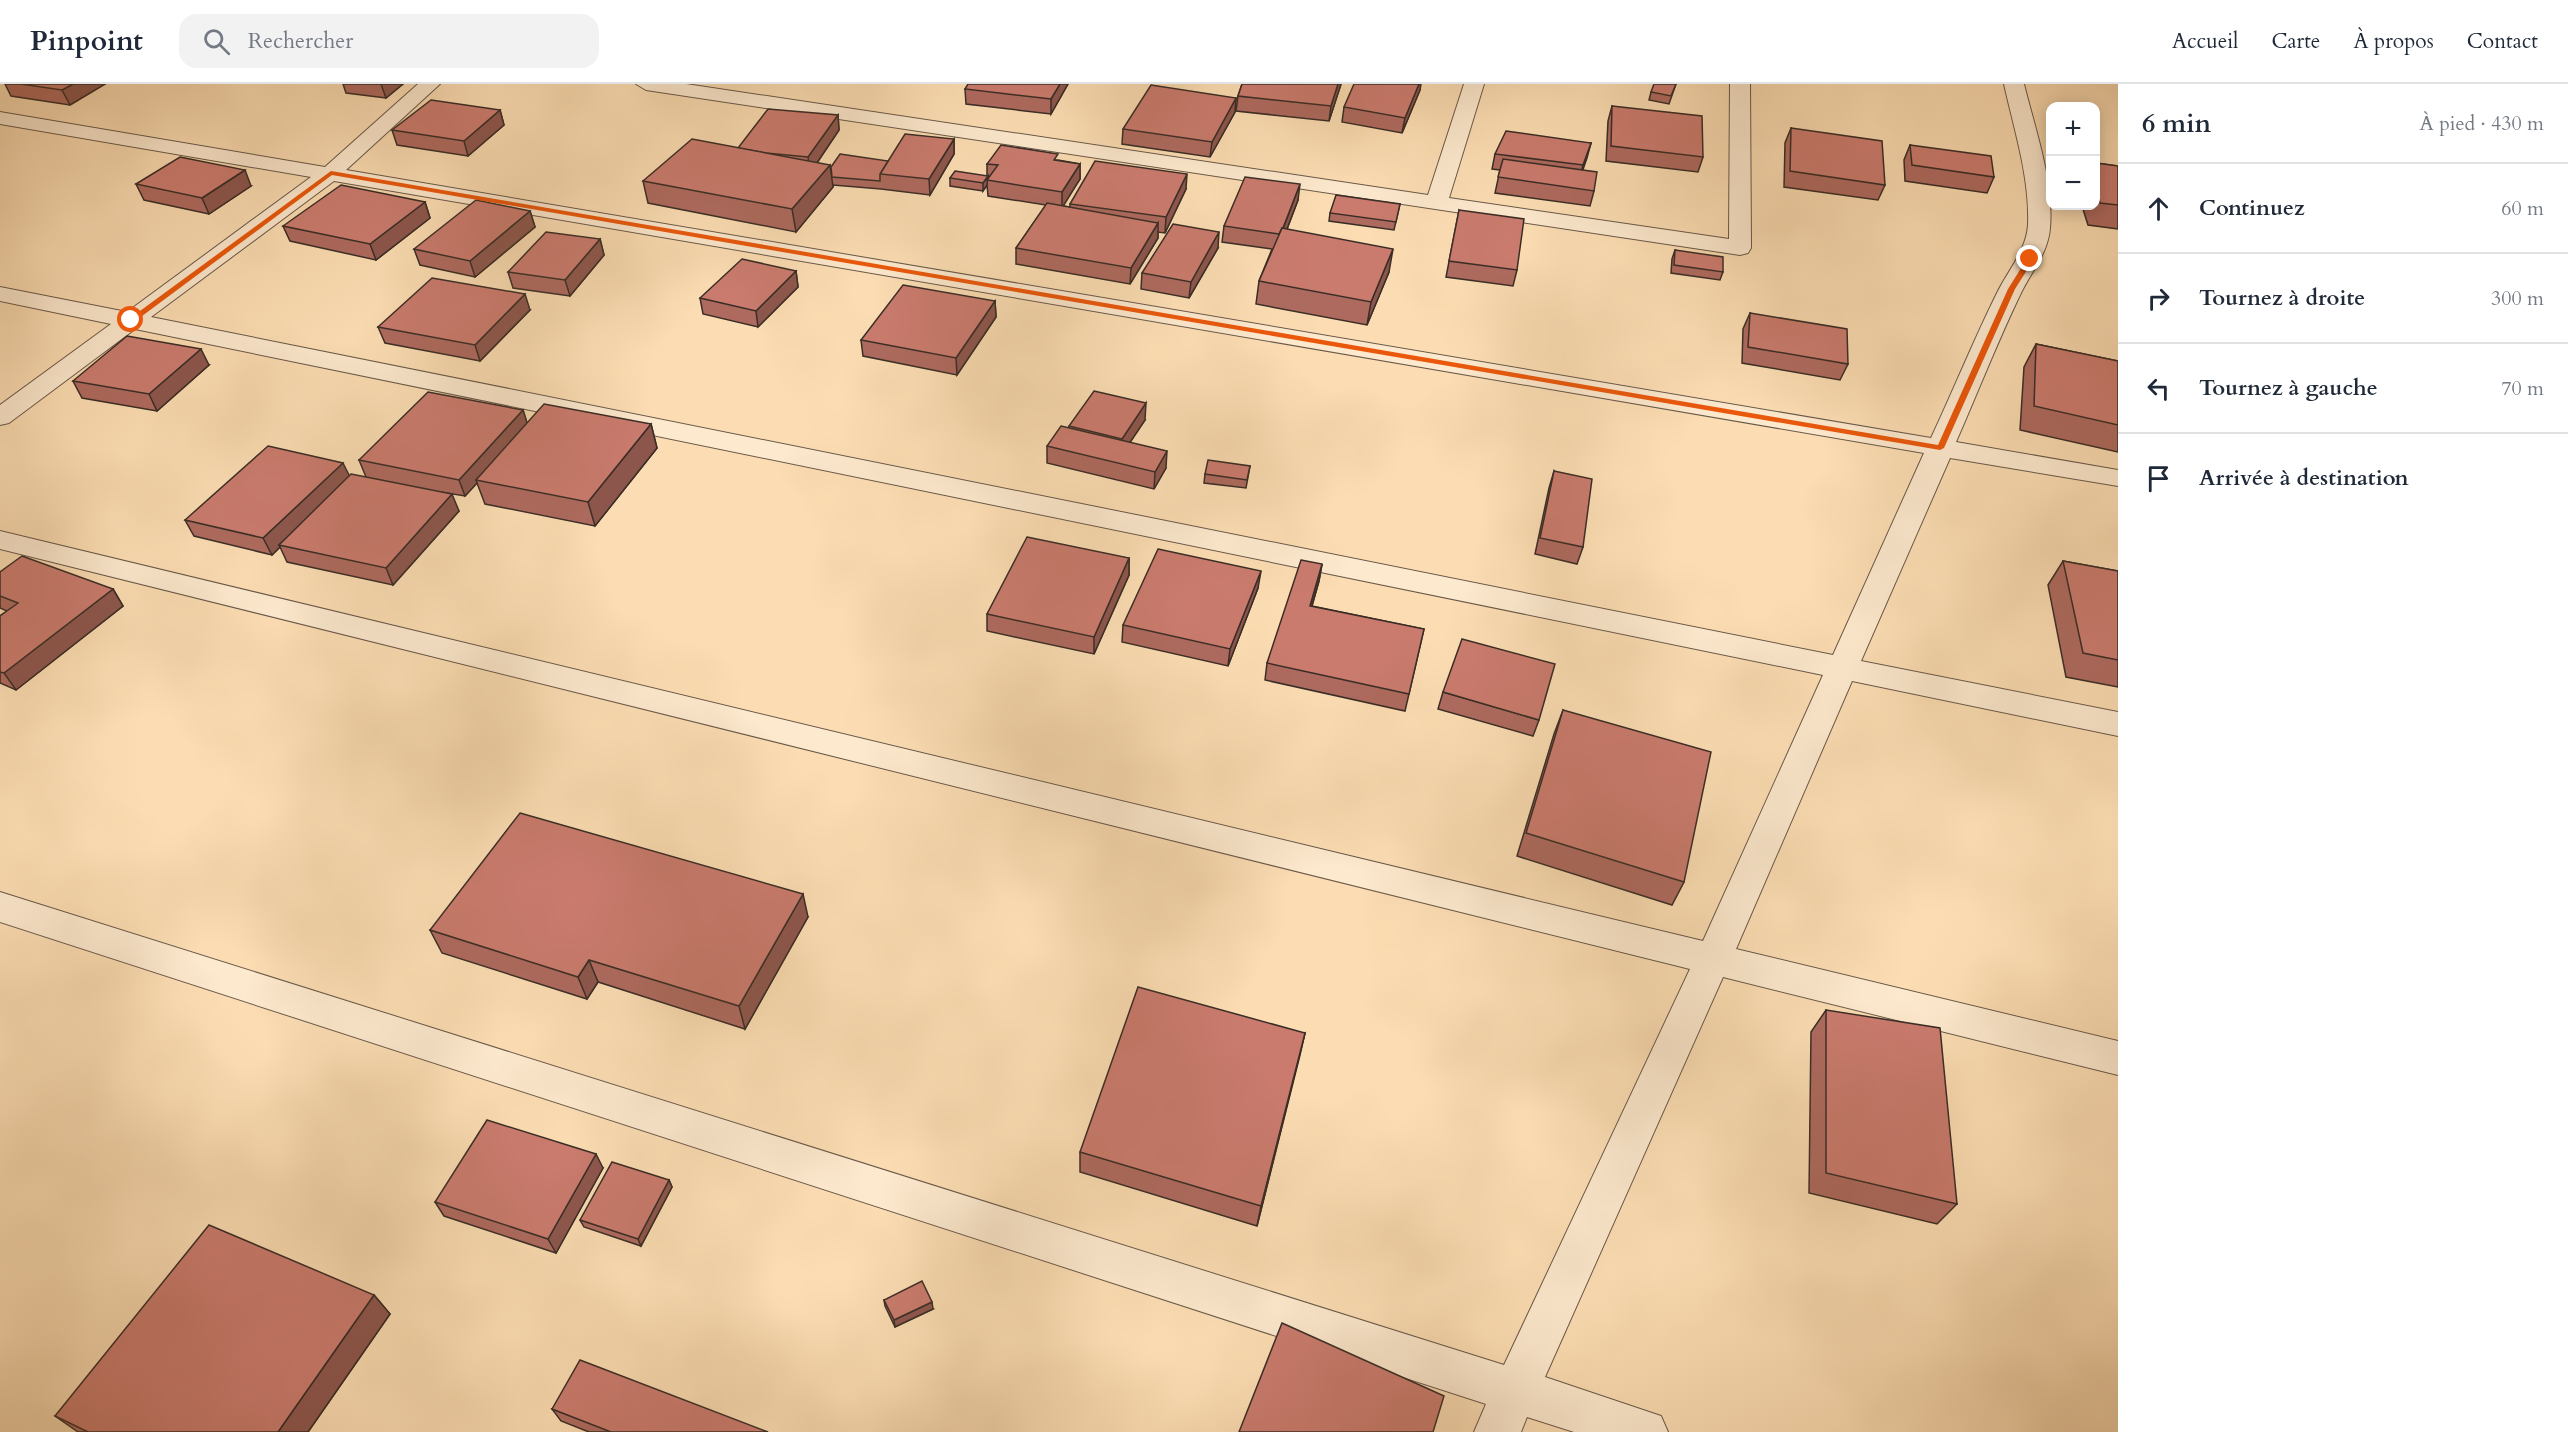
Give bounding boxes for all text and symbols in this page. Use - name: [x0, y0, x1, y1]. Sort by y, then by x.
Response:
- search box: [179, 14, 599, 68]
- text: Pinpoint: [30, 22, 143, 60]
- icon: search: [200, 25, 233, 58]
- text: Rechercher: [248, 26, 353, 56]
- text: Accueil: [2172, 27, 2238, 56]
- text: Carte: [2271, 27, 2320, 56]
- text: À propos: [2353, 27, 2434, 56]
- text: Contact: [2467, 27, 2538, 56]
- map controls: [2046, 102, 2100, 210]
- button: +: [2046, 102, 2100, 156]
- text: 6 min: [2142, 106, 2211, 141]
- text: À pied · 430 m: [2420, 110, 2544, 137]
- button: −: [2046, 156, 2100, 210]
- icon: ahead: [2142, 192, 2175, 225]
- text: Continuez: [2199, 193, 2305, 223]
- text: 60 m: [2501, 195, 2544, 222]
- route end: [2016, 245, 2042, 271]
- icon: right: [2142, 282, 2175, 315]
- text: Tournez à droite: [2199, 283, 2365, 313]
- text: 300 m: [2491, 285, 2544, 312]
- route start: [117, 306, 143, 332]
- icon: left: [2142, 372, 2175, 405]
- text: Tournez à gauche: [2199, 373, 2378, 403]
- text: 70 m: [2501, 375, 2544, 402]
- icon: arrive: [2142, 462, 2175, 495]
- text: Arrivée à destination: [2199, 463, 2409, 493]

